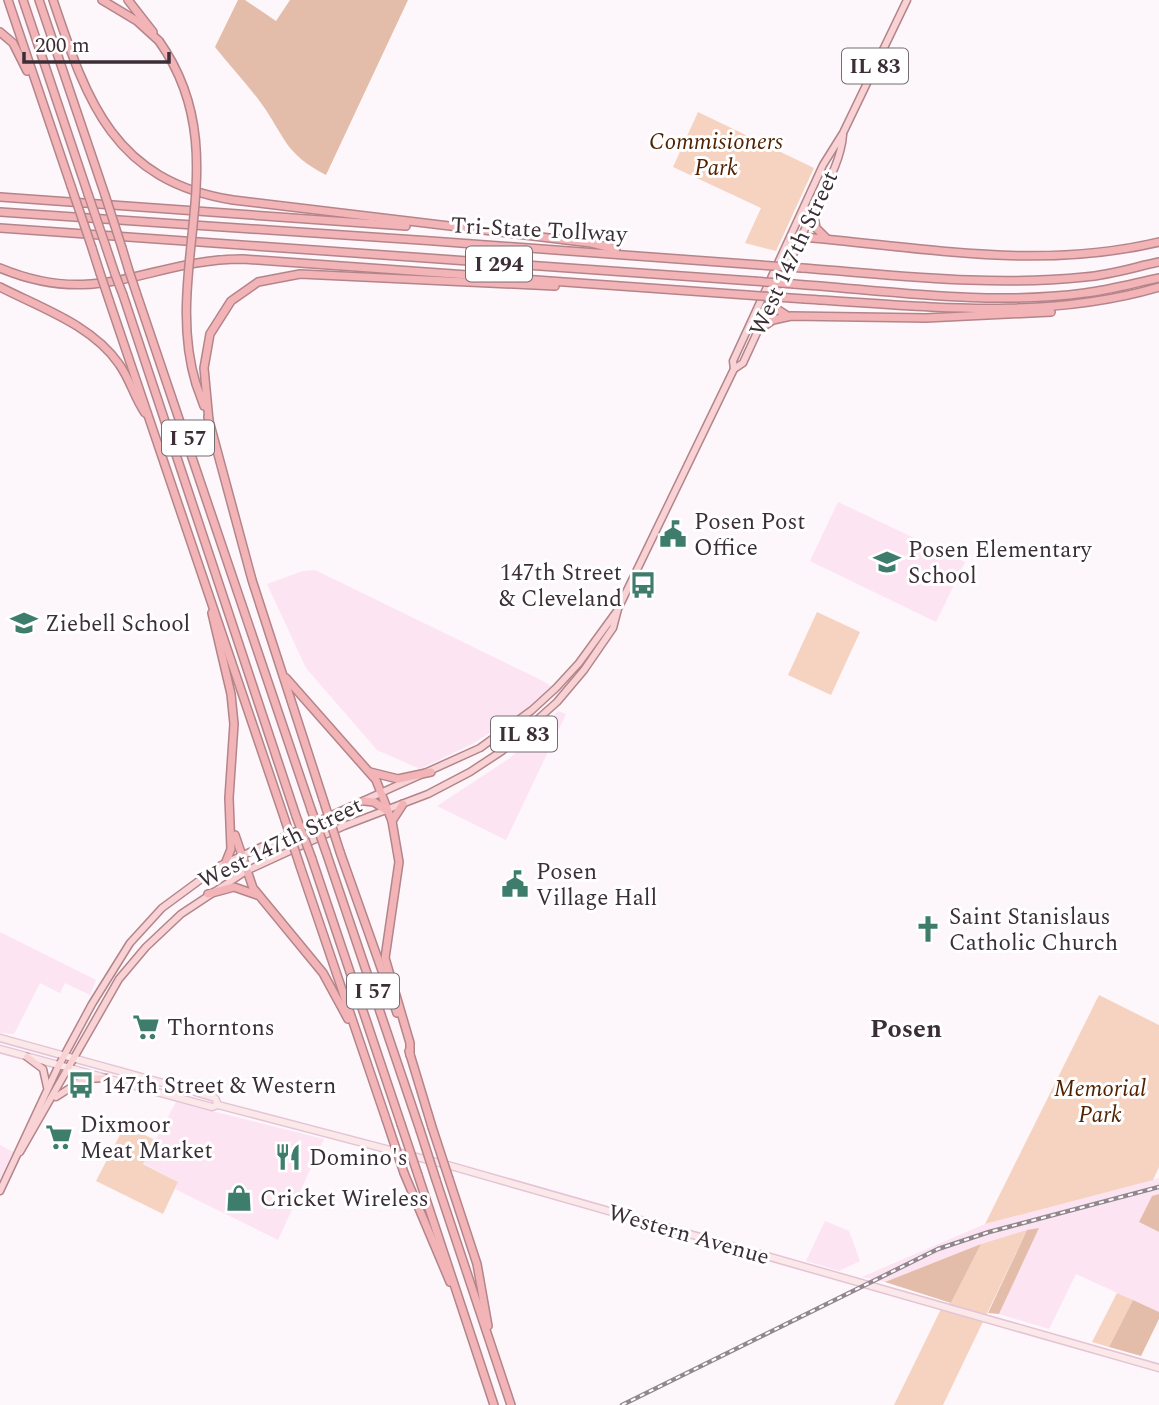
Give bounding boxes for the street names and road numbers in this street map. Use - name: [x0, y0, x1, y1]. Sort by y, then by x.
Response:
- road number: IL 83: [842, 48, 908, 84]
- street label: West 147th Street: [741, 165, 848, 342]
- street label: Tri-State Tollway: [450, 208, 629, 253]
- road number: I 294: [466, 246, 532, 282]
- road number: I 57: [162, 420, 214, 456]
- road number: IL 83: [491, 716, 557, 752]
- street label: West 147th Street: [193, 788, 369, 898]
- road number: I 57: [347, 974, 399, 1009]
- street label: Western Avenue: [604, 1196, 773, 1275]

